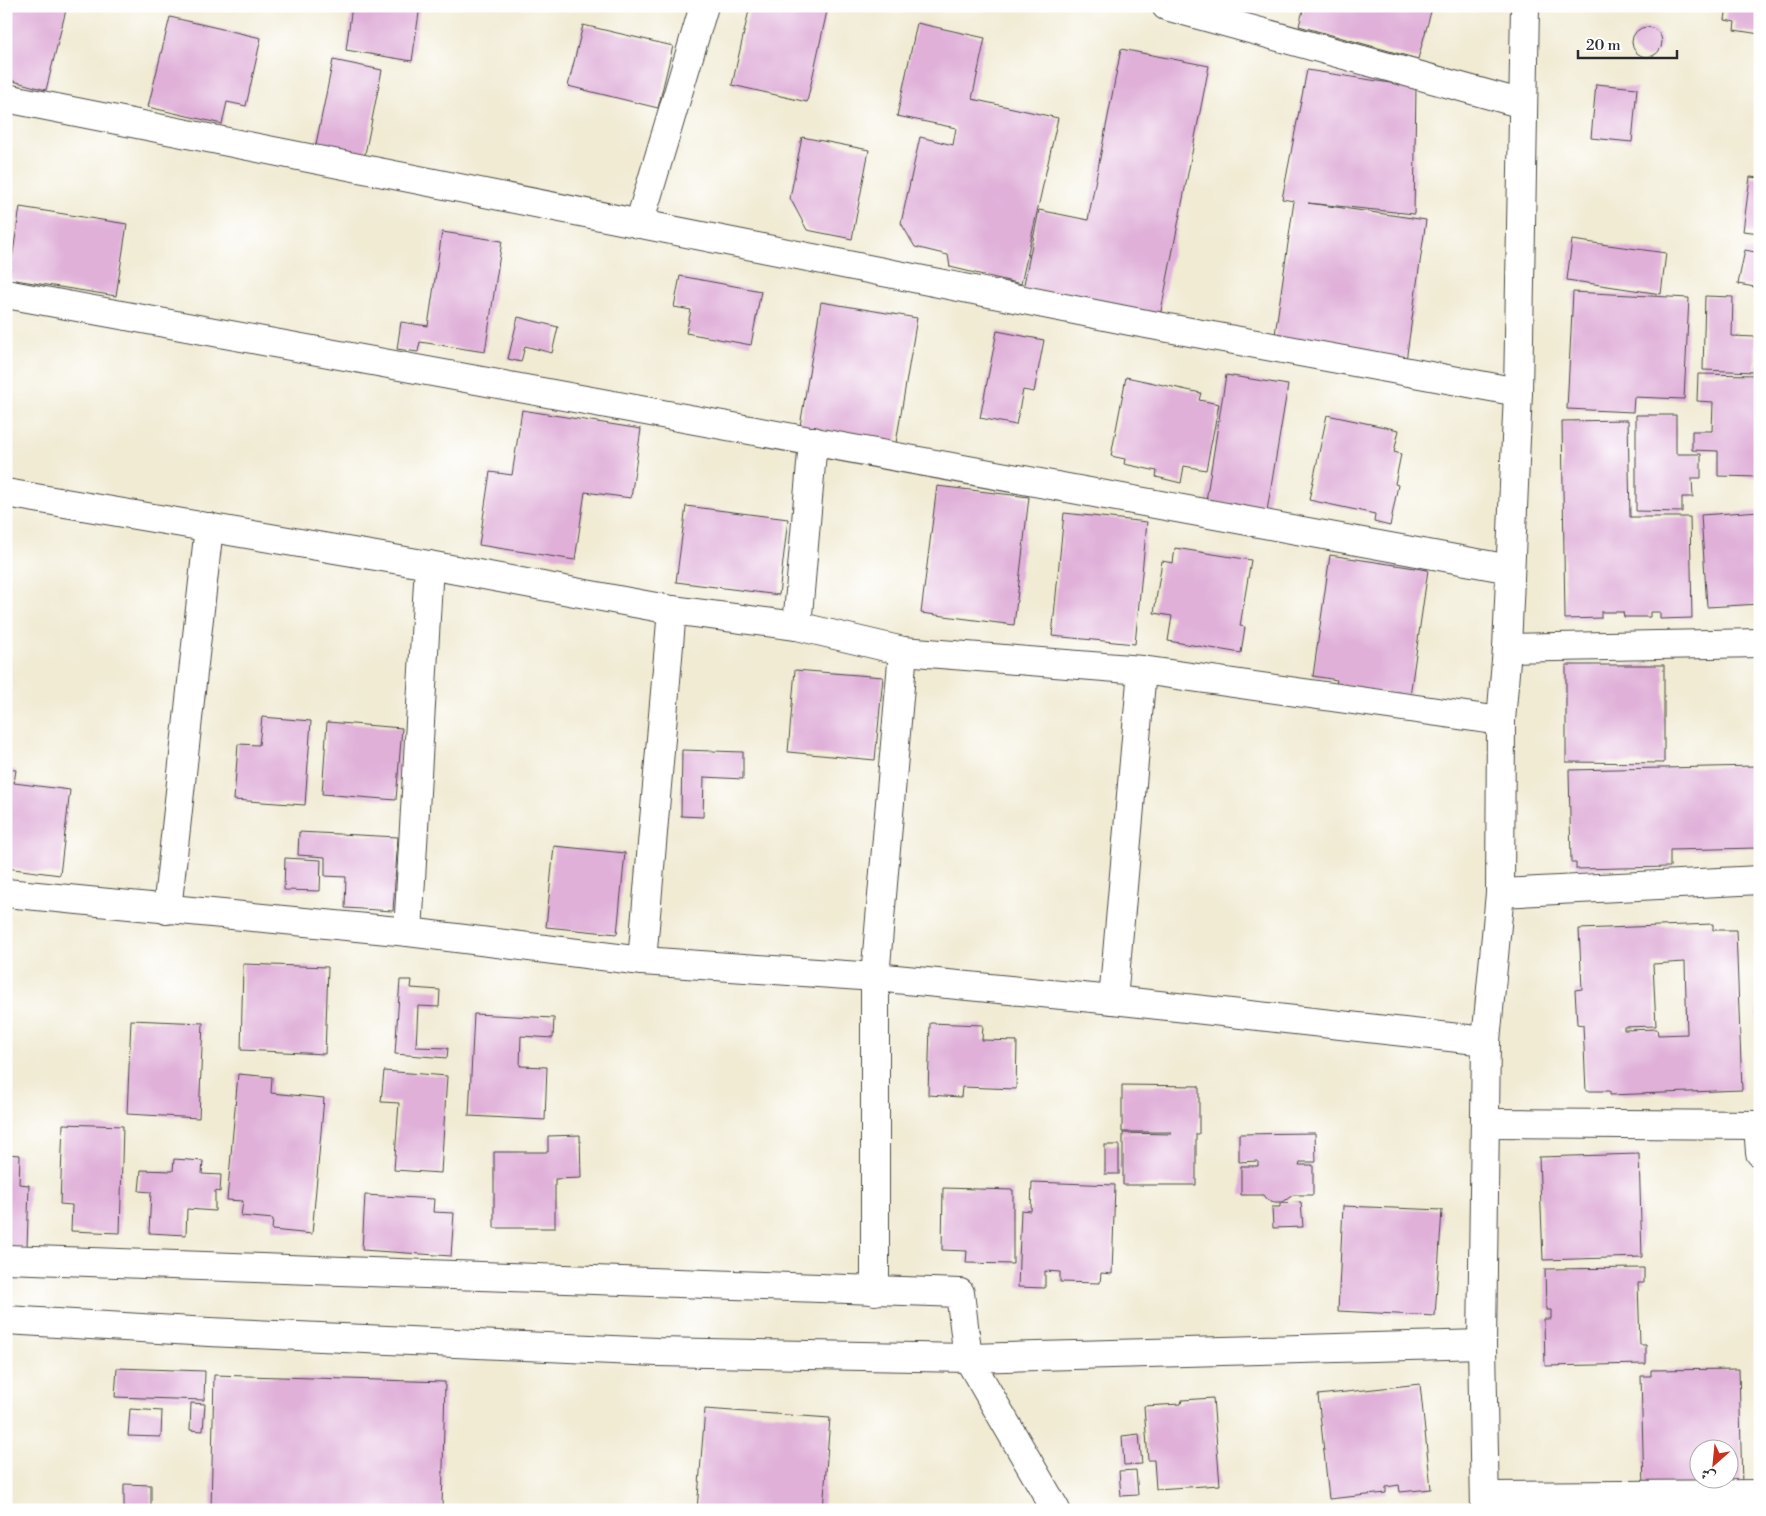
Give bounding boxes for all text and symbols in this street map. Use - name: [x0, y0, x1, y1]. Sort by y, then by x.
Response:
- scale bar: [1578, 28, 1677, 60]
- text: 20 m: [1586, 36, 1621, 55]
- north arrow: [1688, 1438, 1738, 1488]
- text: ش: [1698, 1463, 1719, 1486]

